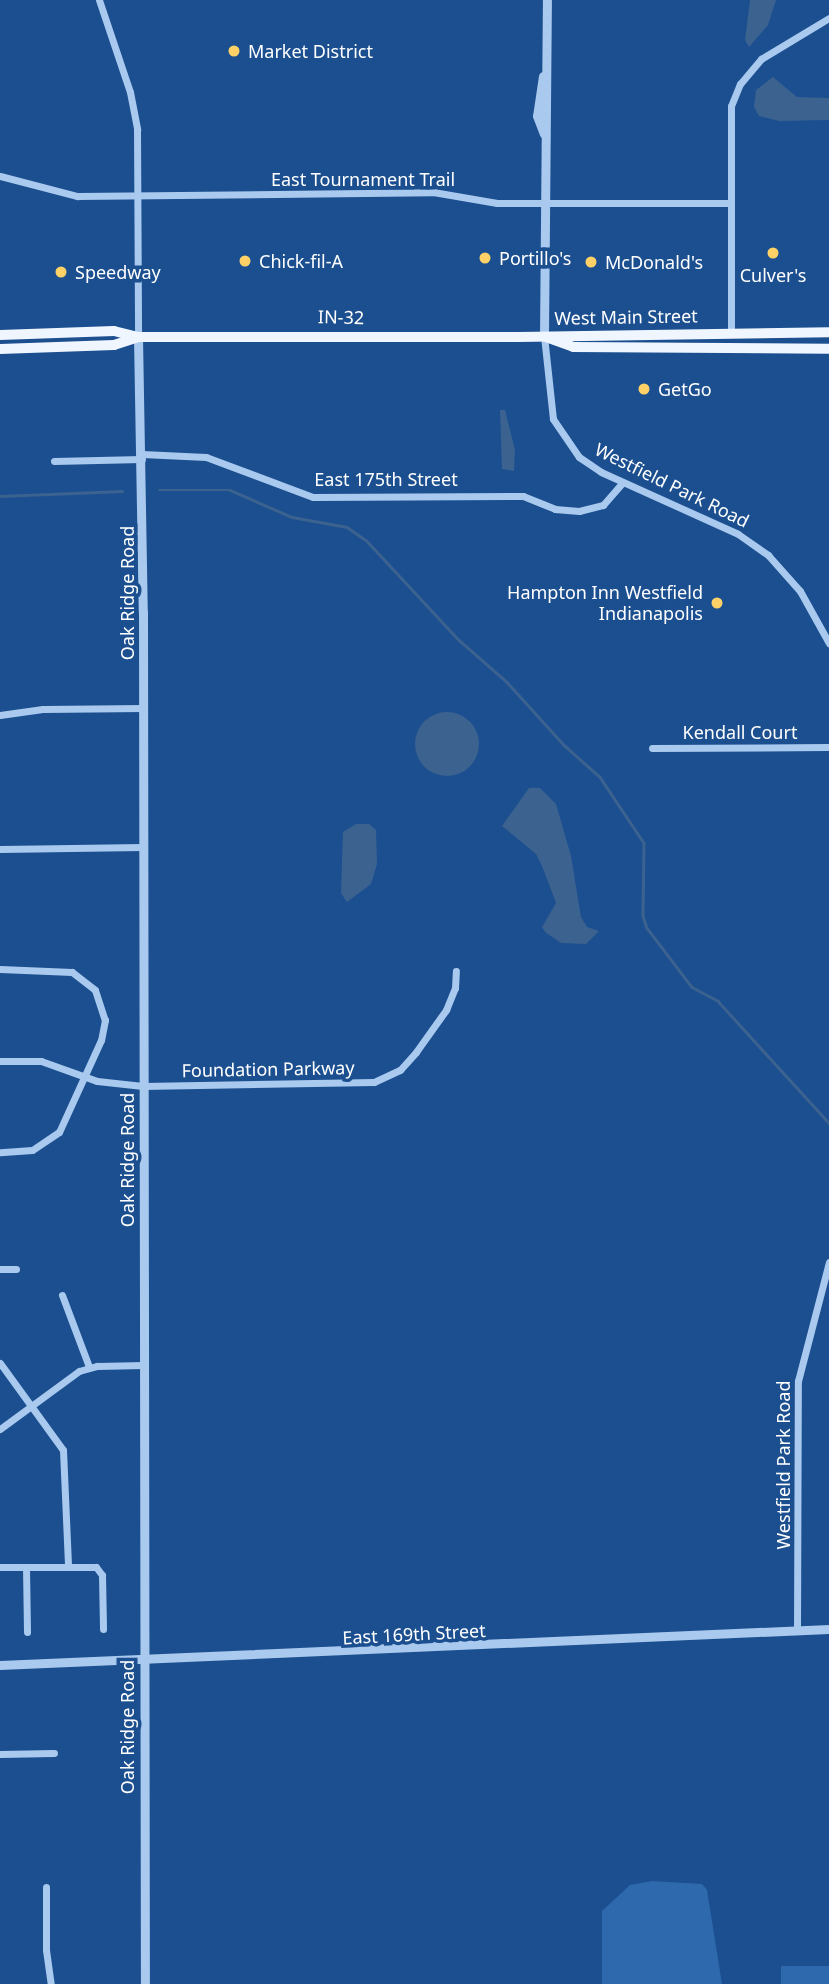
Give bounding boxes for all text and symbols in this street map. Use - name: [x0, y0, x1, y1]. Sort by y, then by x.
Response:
- place label: Market District: [248, 40, 373, 62]
- marker: Market District: [226, 43, 242, 59]
- street label: East Tournament Trail: [271, 168, 455, 190]
- marker: Culver's: [765, 245, 781, 261]
- place label: Portillo's: [499, 247, 571, 269]
- place label: Chick-fil-A: [259, 250, 343, 272]
- marker: Portillo's: [477, 250, 493, 266]
- place label: McDonald's: [605, 251, 703, 273]
- marker: Chick-fil-A: [237, 253, 253, 269]
- marker: McDonald's: [583, 254, 599, 270]
- place label: Speedway: [75, 261, 161, 283]
- marker: Speedway: [53, 264, 69, 280]
- place label: Culver's: [740, 264, 806, 286]
- street label: West Main Street: [554, 305, 698, 329]
- street label: IN-32: [318, 306, 364, 328]
- place label: GetGo: [658, 378, 712, 400]
- marker: GetGo: [636, 381, 652, 397]
- street label: Westfield Park Road: [591, 438, 753, 532]
- street label: East 175th Street: [314, 468, 458, 490]
- street label: Oak Ridge Road: [116, 526, 138, 660]
- place label: Hampton Inn Westfield Indianapolis: [507, 582, 703, 624]
- marker: Hampton Inn Westfield Indianapolis: [709, 595, 725, 611]
- street label: Kendall Court: [683, 721, 797, 743]
- street label: Foundation Parkway: [181, 1057, 355, 1081]
- street label: Oak Ridge Road: [116, 1093, 138, 1227]
- street label: Westfield Park Road: [772, 1380, 794, 1550]
- street label: East 169th Street: [342, 1619, 486, 1649]
- street label: Oak Ridge Road: [116, 1660, 138, 1794]

